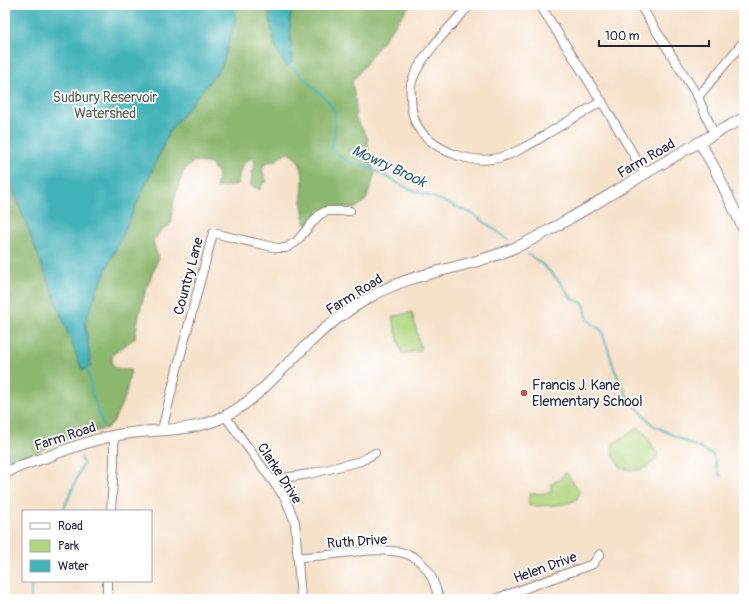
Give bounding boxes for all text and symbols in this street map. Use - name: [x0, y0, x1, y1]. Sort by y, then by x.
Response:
- scale bar: [599, 22, 709, 48]
- text: 100 m: [605, 29, 640, 44]
- park label: Sudbury Reservoir Watershed: [53, 89, 157, 122]
- street label: Farm Road: [614, 135, 678, 182]
- water label: Mowry Brook: [349, 141, 431, 193]
- street label: Country Lane: [170, 235, 207, 317]
- street label: Farm Road: [323, 270, 386, 318]
- place label: Francis J. Kane Elementary School: [532, 377, 643, 410]
- marker: Francis J. Kane Elementary School: [519, 388, 529, 398]
- street label: Farm Road: [32, 419, 98, 454]
- street label: Clarke Drive: [254, 440, 306, 507]
- legend: [22, 510, 152, 582]
- text: Road: [58, 519, 83, 534]
- street label: Ruth Drive: [326, 531, 388, 552]
- text: Park: [58, 539, 79, 554]
- street label: Helen Drive: [511, 548, 579, 587]
- text: Water: [58, 559, 89, 574]

